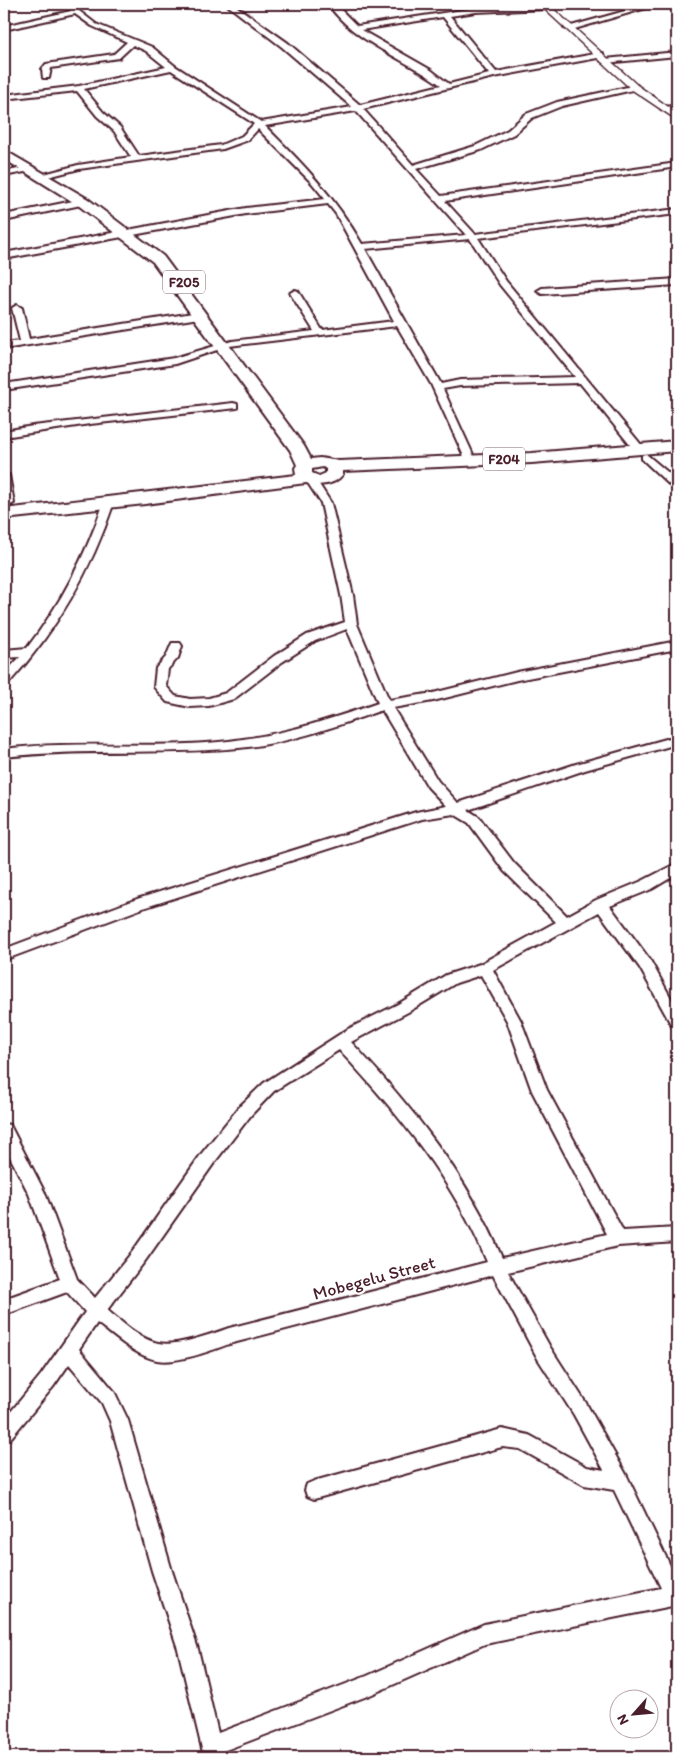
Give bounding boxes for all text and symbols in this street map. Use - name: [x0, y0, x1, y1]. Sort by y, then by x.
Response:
- road number: F205: [163, 270, 205, 294]
- road number: F204: [483, 448, 525, 470]
- street label: Mobegelu Street: [310, 1251, 438, 1305]
- north arrow: [608, 1688, 658, 1738]
- text: N: [613, 1712, 633, 1728]

